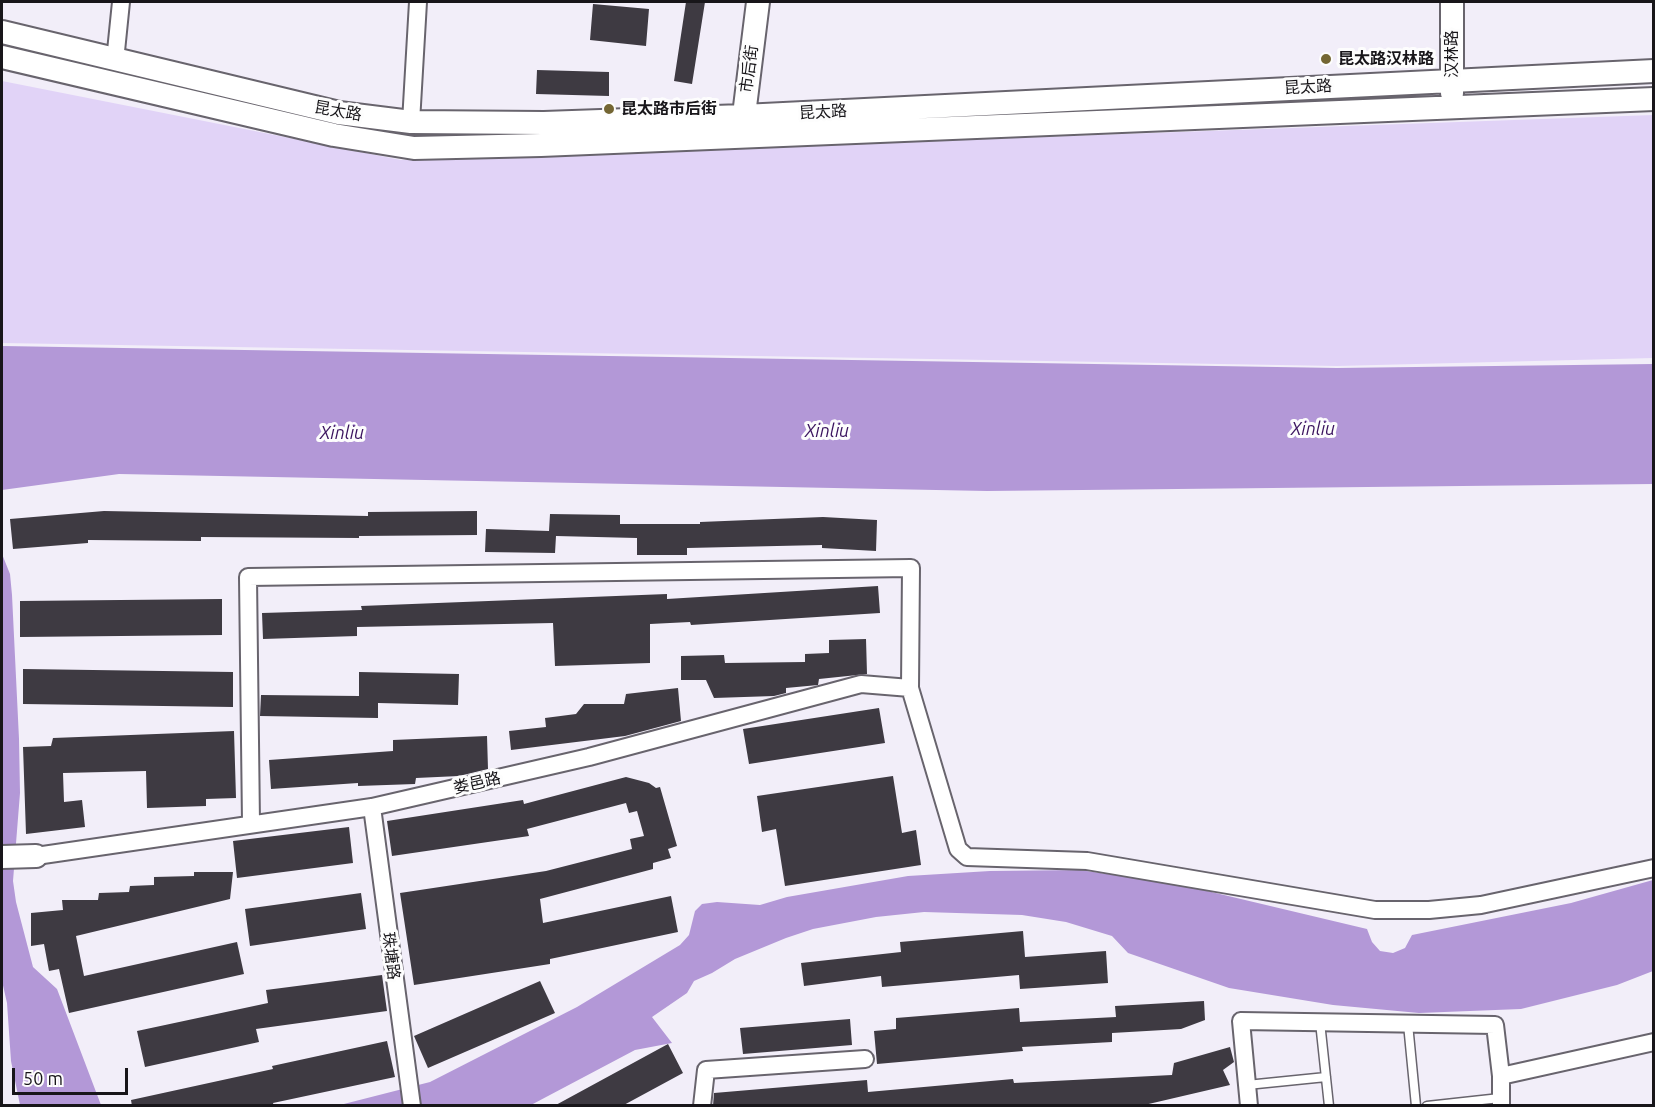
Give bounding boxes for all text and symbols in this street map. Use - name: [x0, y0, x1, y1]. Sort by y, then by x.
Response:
- street label: 汉林路: [1442, 30, 1462, 78]
- street label: 市后街: [736, 44, 762, 94]
- place label: 昆太路汉林路: [1338, 49, 1434, 69]
- marker: 昆太路汉林路: [1319, 52, 1333, 66]
- street label: 昆太路: [1284, 76, 1332, 98]
- street label: 昆太路: [313, 97, 363, 125]
- place label: 昆太路市后街: [621, 99, 717, 119]
- street label: 昆太路: [799, 101, 847, 123]
- marker: 昆太路市后街: [602, 102, 616, 116]
- water label: Xinliu: [1291, 418, 1335, 440]
- water label: Xinliu: [805, 420, 849, 442]
- water label: Xinliu: [320, 422, 364, 444]
- street label: 娄邑路: [451, 768, 503, 798]
- street label: 珠塘路: [379, 931, 403, 981]
- scale bar: [15, 1056, 130, 1094]
- text: 50 m: [23, 1068, 63, 1088]

